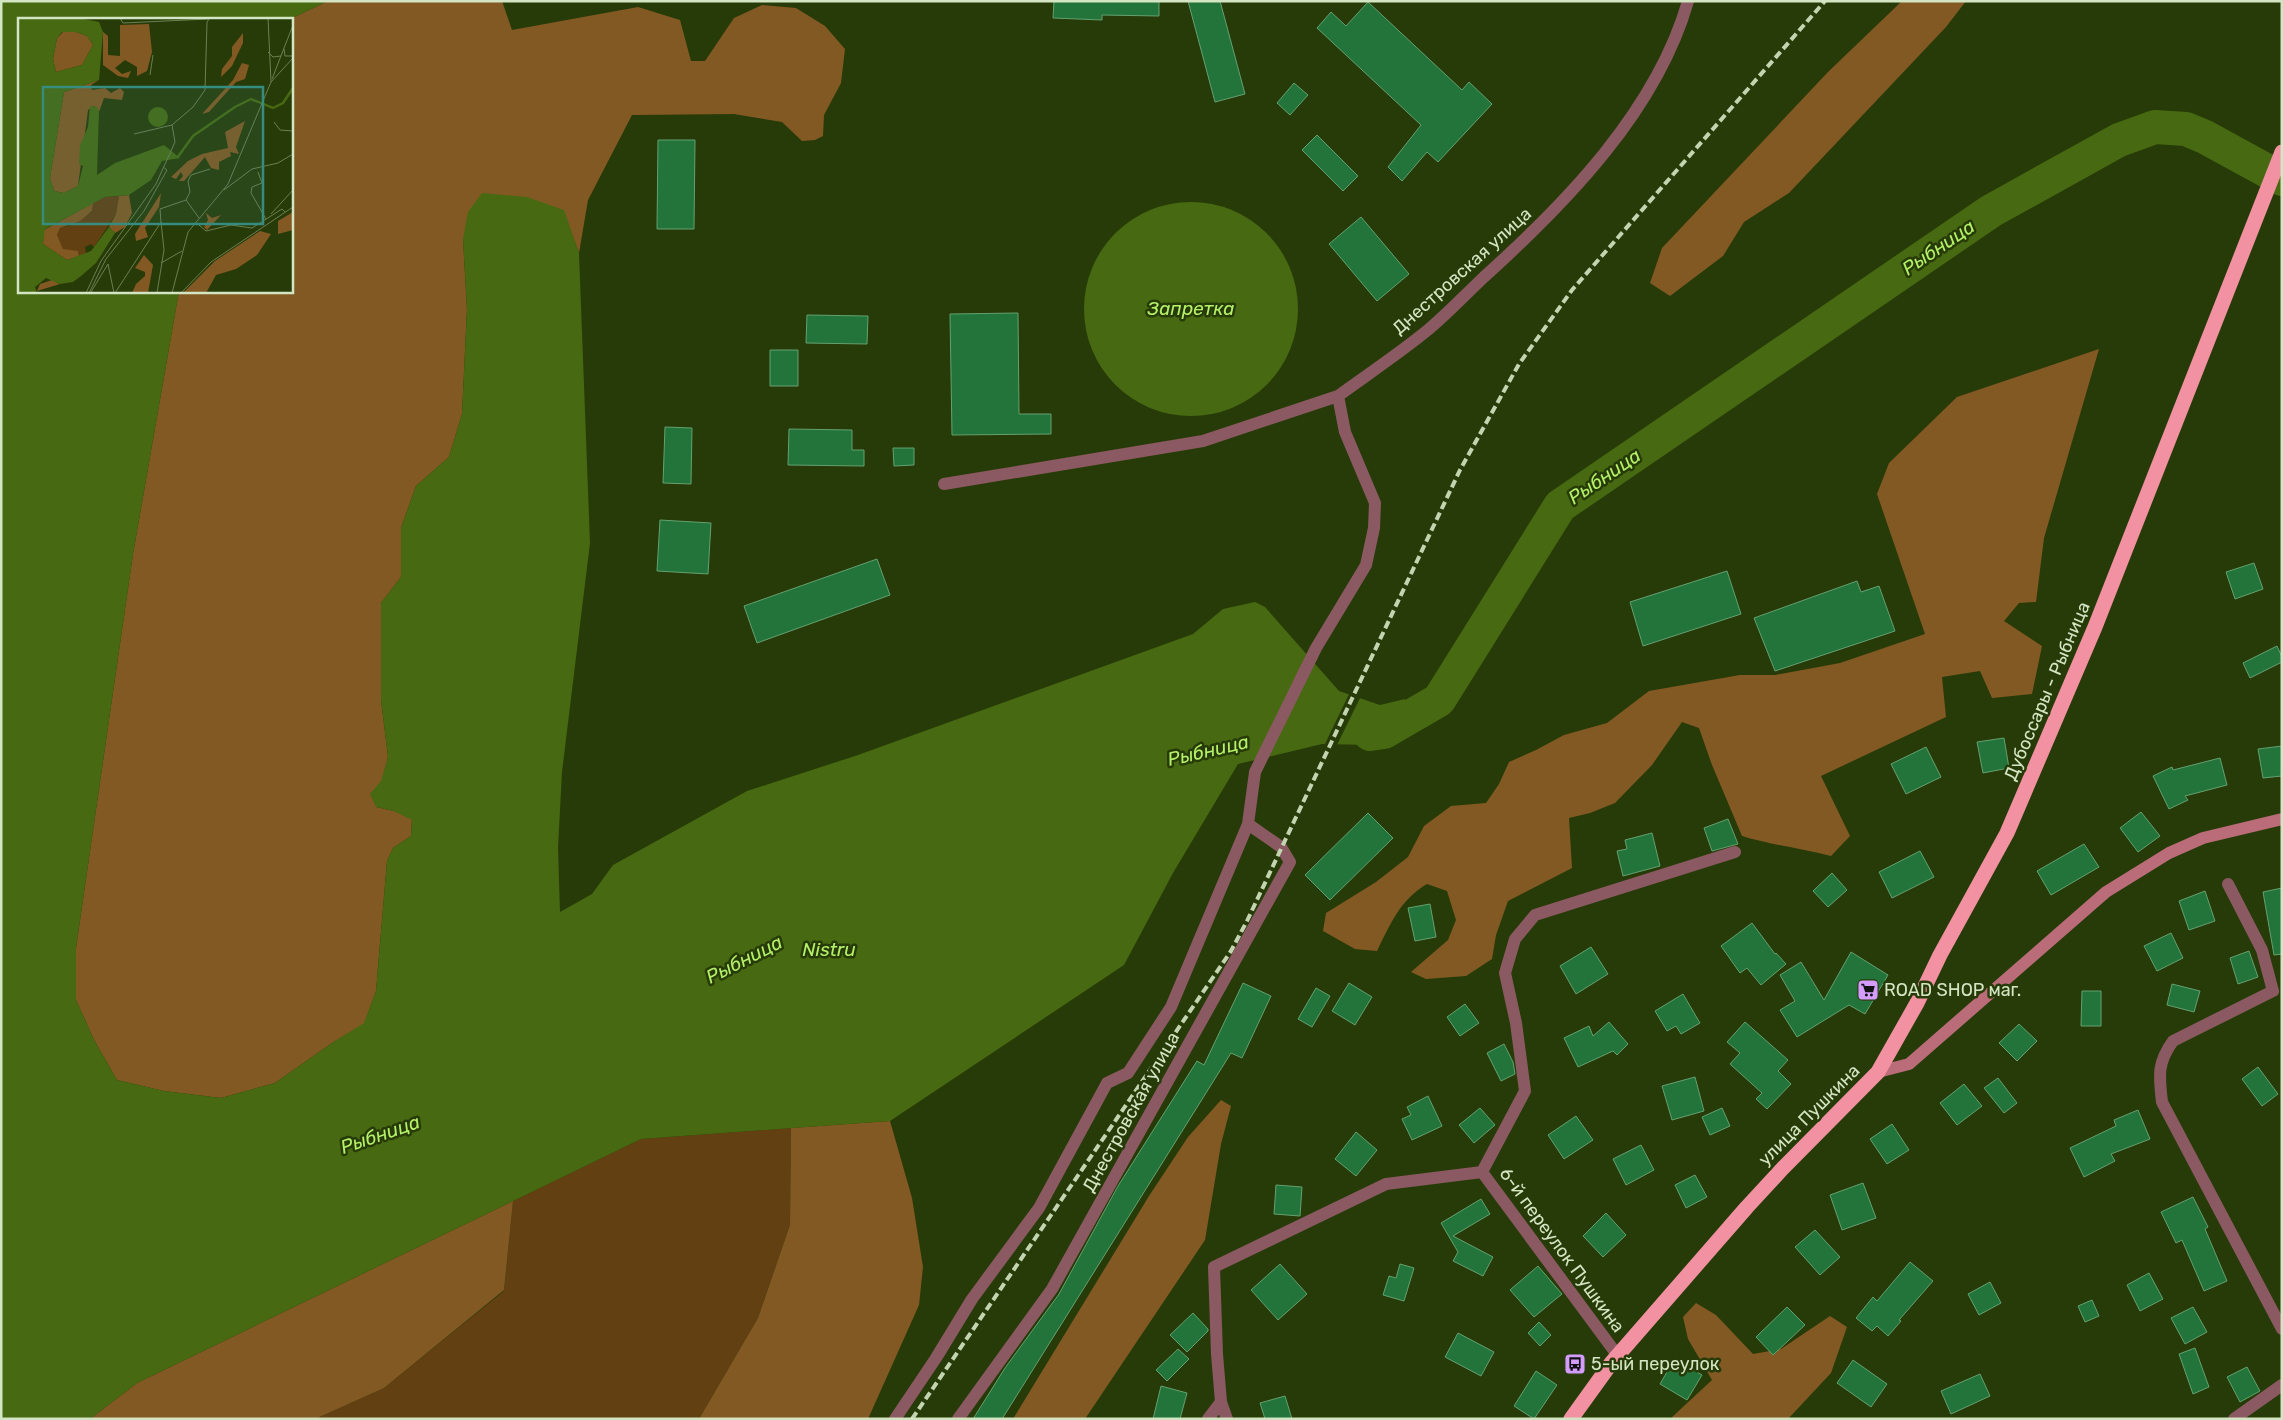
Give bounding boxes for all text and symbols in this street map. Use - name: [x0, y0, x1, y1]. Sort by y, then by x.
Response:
- inset map: [18, 18, 292, 292]
- street label: Днестровская улица: [1388, 203, 1536, 339]
- water label: Рыбница: [1898, 215, 1979, 280]
- water label: Запретка: [1147, 297, 1234, 320]
- water label: Рыбница: [1564, 444, 1645, 509]
- street label: Дубоссары - Рыбница: [1999, 598, 2095, 784]
- water label: Рыбница: [1165, 730, 1251, 771]
- water label: Рыбница: [702, 930, 786, 988]
- water label: Nistru: [802, 938, 856, 961]
- supermarket icon: ROAD SHOP маг.: [1856, 978, 1880, 1002]
- place label: ROAD SHOP маг.: [1884, 979, 2021, 1001]
- street label: Днестровская улица: [1078, 1028, 1184, 1196]
- street label: улица Пушкина: [1754, 1060, 1864, 1170]
- water label: Рыбница: [337, 1110, 423, 1159]
- street label: 6-й переулок Пушкина: [1495, 1163, 1629, 1337]
- bus stop icon: 5-ый переулок: [1563, 1352, 1587, 1376]
- place label: 5-ый переулок: [1591, 1353, 1720, 1375]

